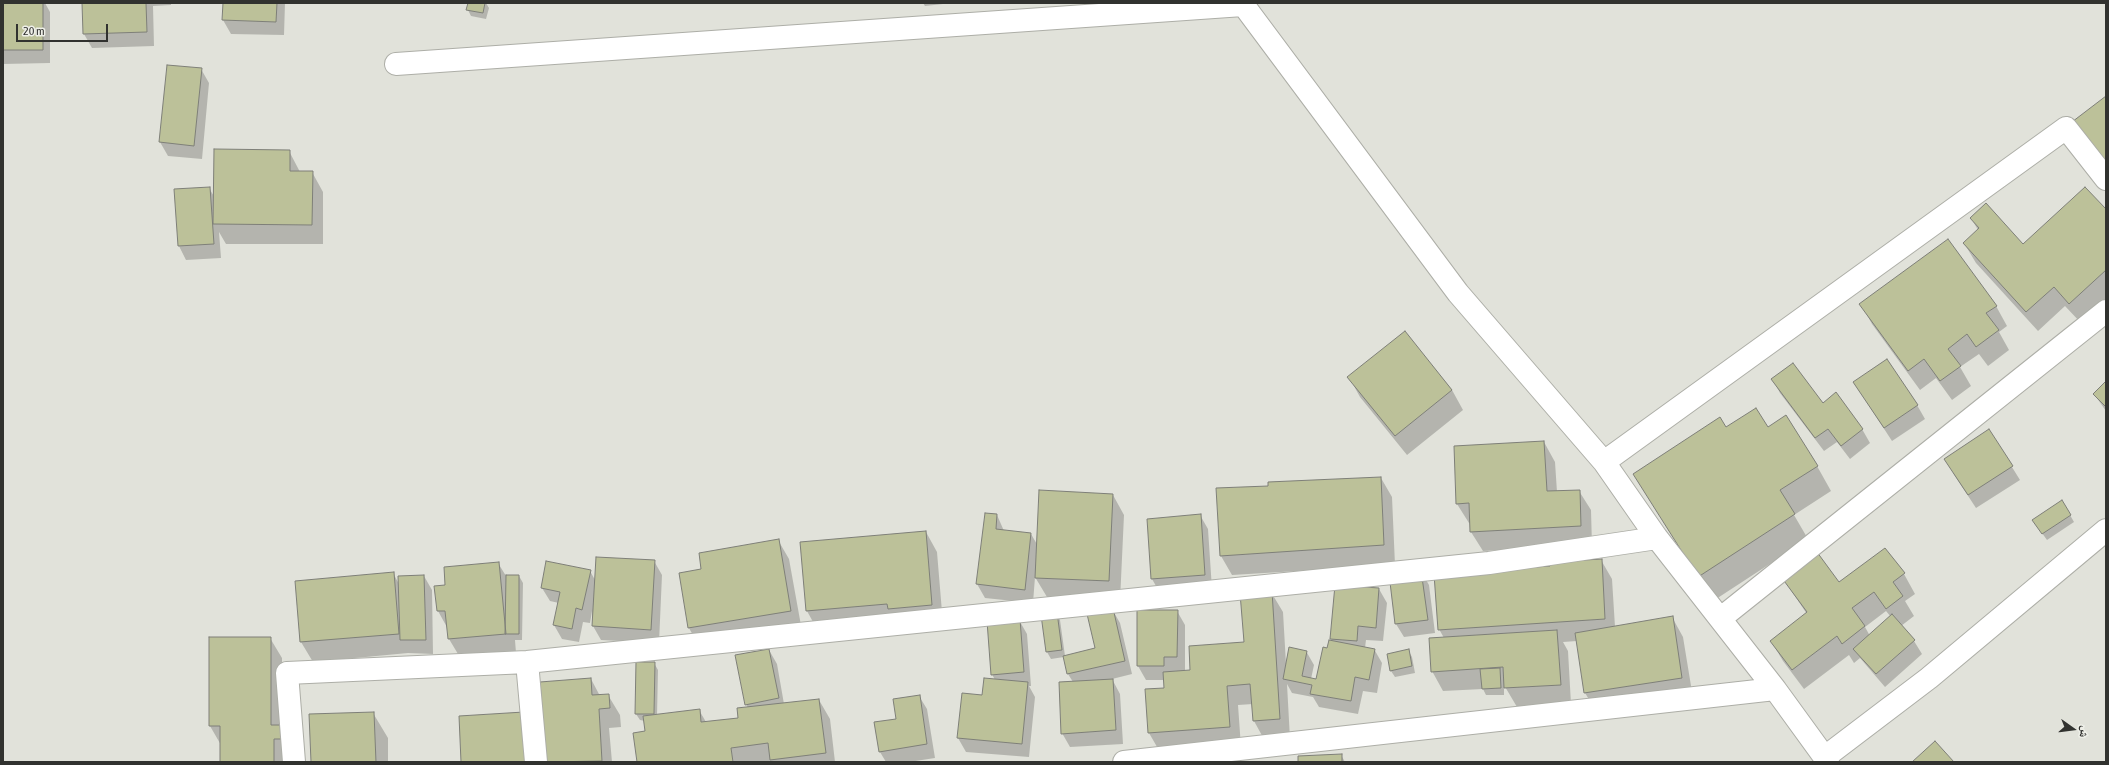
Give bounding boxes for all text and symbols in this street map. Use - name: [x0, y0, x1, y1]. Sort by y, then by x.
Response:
- scale bar: [18, 16, 110, 42]
- text: 20 m: [23, 24, 45, 38]
- north arrow: [2053, 709, 2093, 749]
- text: ش: [2077, 725, 2092, 739]

